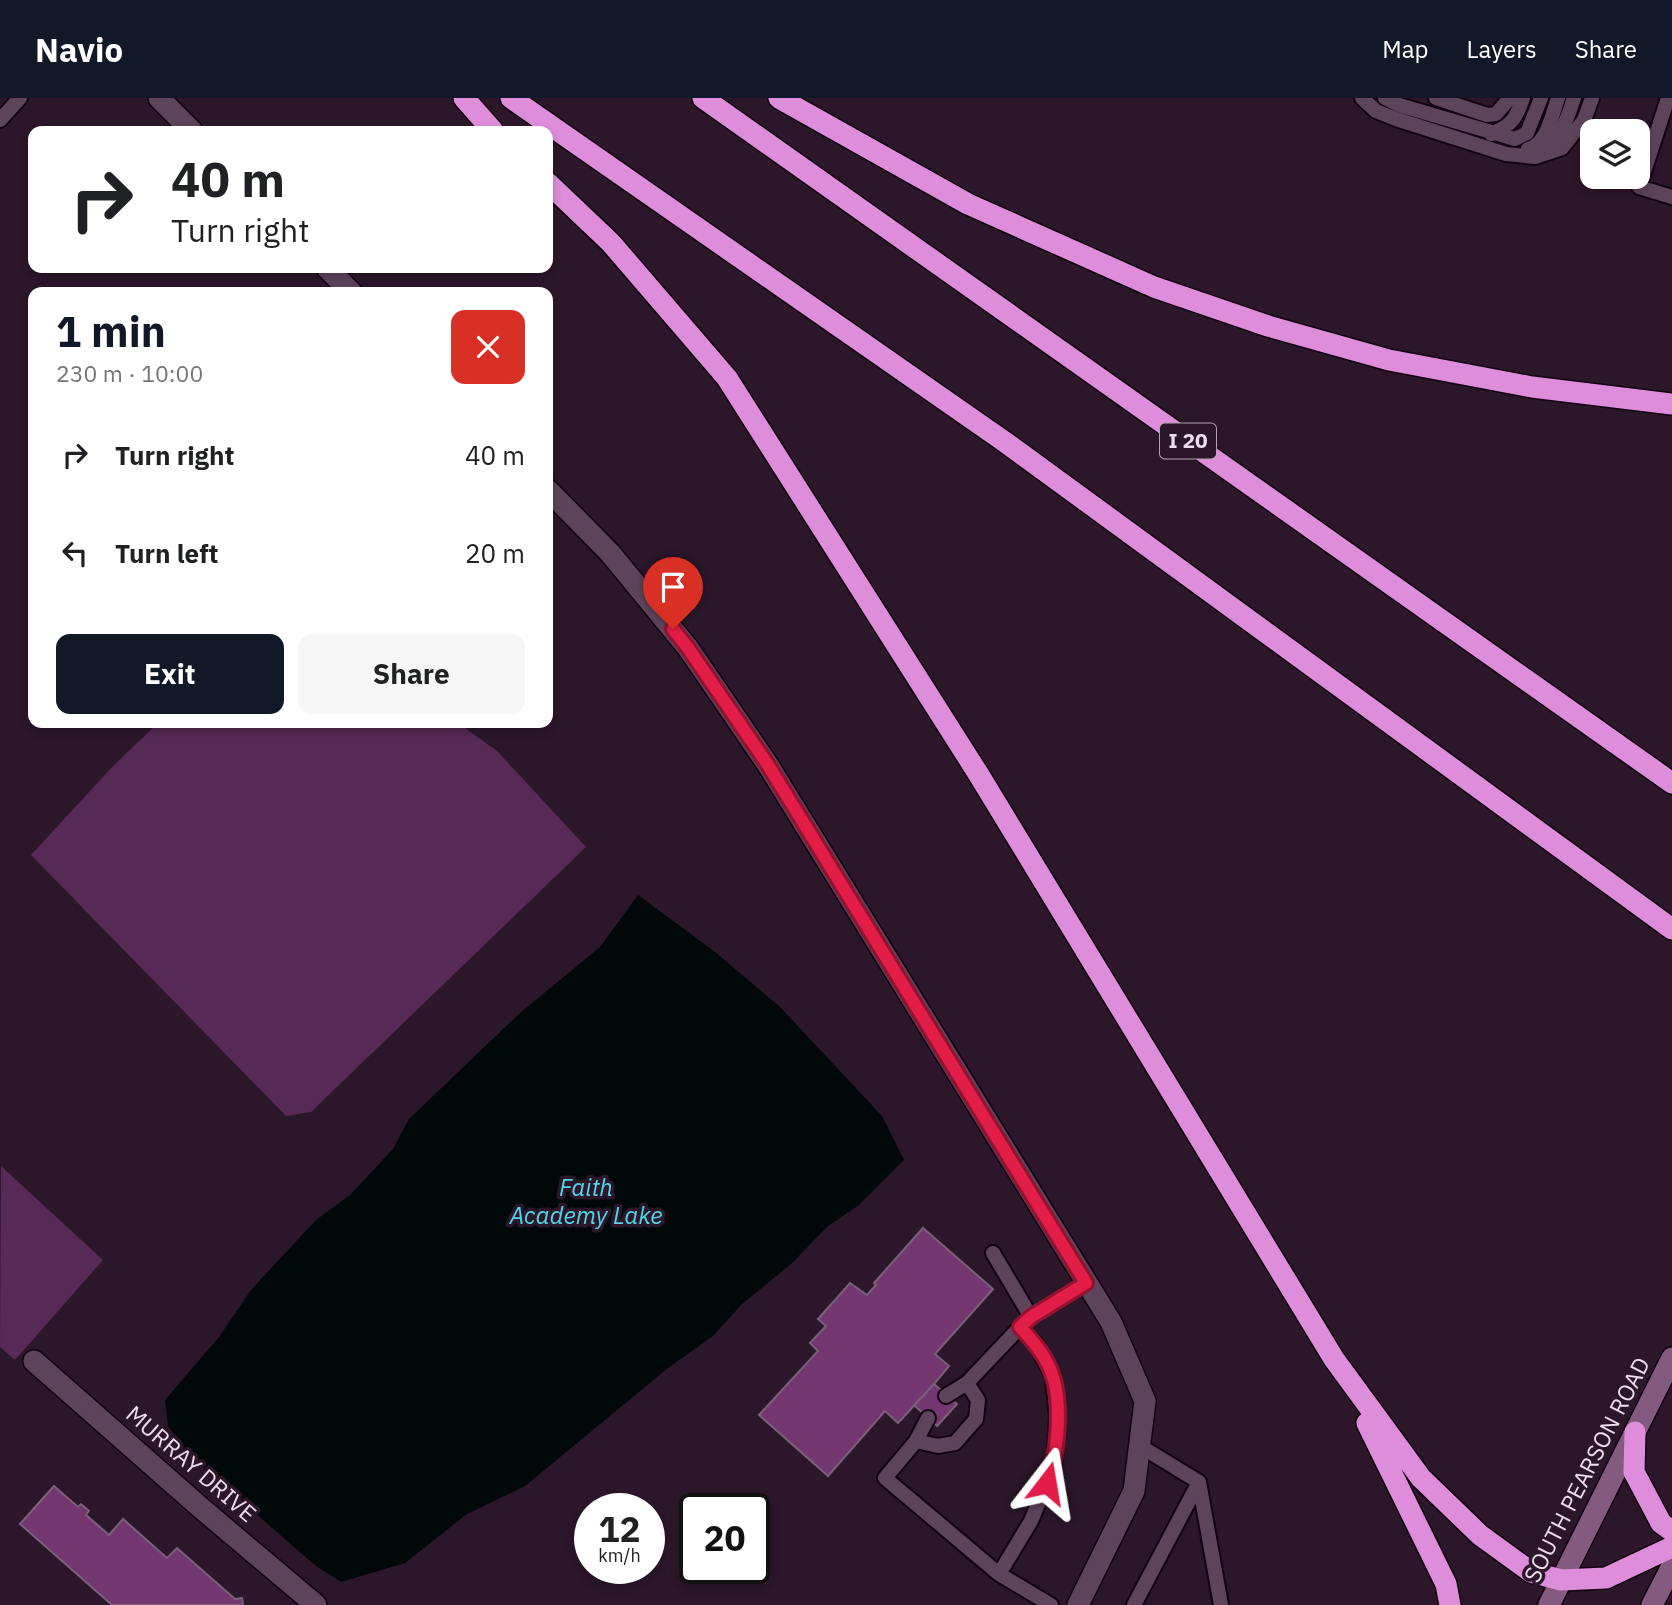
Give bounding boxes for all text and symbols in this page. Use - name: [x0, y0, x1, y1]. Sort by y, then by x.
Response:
- text: Navio: [35, 28, 123, 71]
- text: Map: [1382, 33, 1429, 65]
- text: Layers: [1467, 33, 1537, 65]
- text: Share: [1575, 33, 1637, 65]
- map controls: [1580, 119, 1650, 189]
- button: layers: [1580, 119, 1650, 189]
- text: 40 m: [171, 147, 285, 210]
- icon: right: [56, 154, 147, 245]
- text: Turn right: [171, 209, 309, 251]
- text: 1 min: [56, 304, 166, 359]
- button: close: [451, 310, 525, 384]
- text: 230 m · 10:00: [56, 358, 203, 388]
- road number: I 20: [1160, 424, 1216, 458]
- icon: right: [56, 436, 94, 474]
- text: Turn right: [115, 438, 234, 472]
- text: 40 m: [465, 438, 525, 472]
- icon: left: [56, 534, 94, 572]
- text: Turn left: [115, 536, 218, 570]
- text: 20 m: [465, 536, 525, 570]
- pin: [643, 557, 703, 629]
- icon: arrive: [654, 568, 692, 606]
- button: Exit: [56, 634, 284, 714]
- button: Share: [298, 634, 525, 714]
- water label: Faith Academy Lake: [508, 1171, 663, 1231]
- street label: SOUTH PEARSON ROAD: [1516, 1352, 1656, 1587]
- street label: MURRAY DRIVE: [120, 1398, 263, 1528]
- position arrow: [1010, 1446, 1084, 1520]
- speed limit sign: 20: [679, 1493, 770, 1584]
- text: 12: [598, 1506, 641, 1552]
- text: km/h: [598, 1544, 641, 1567]

